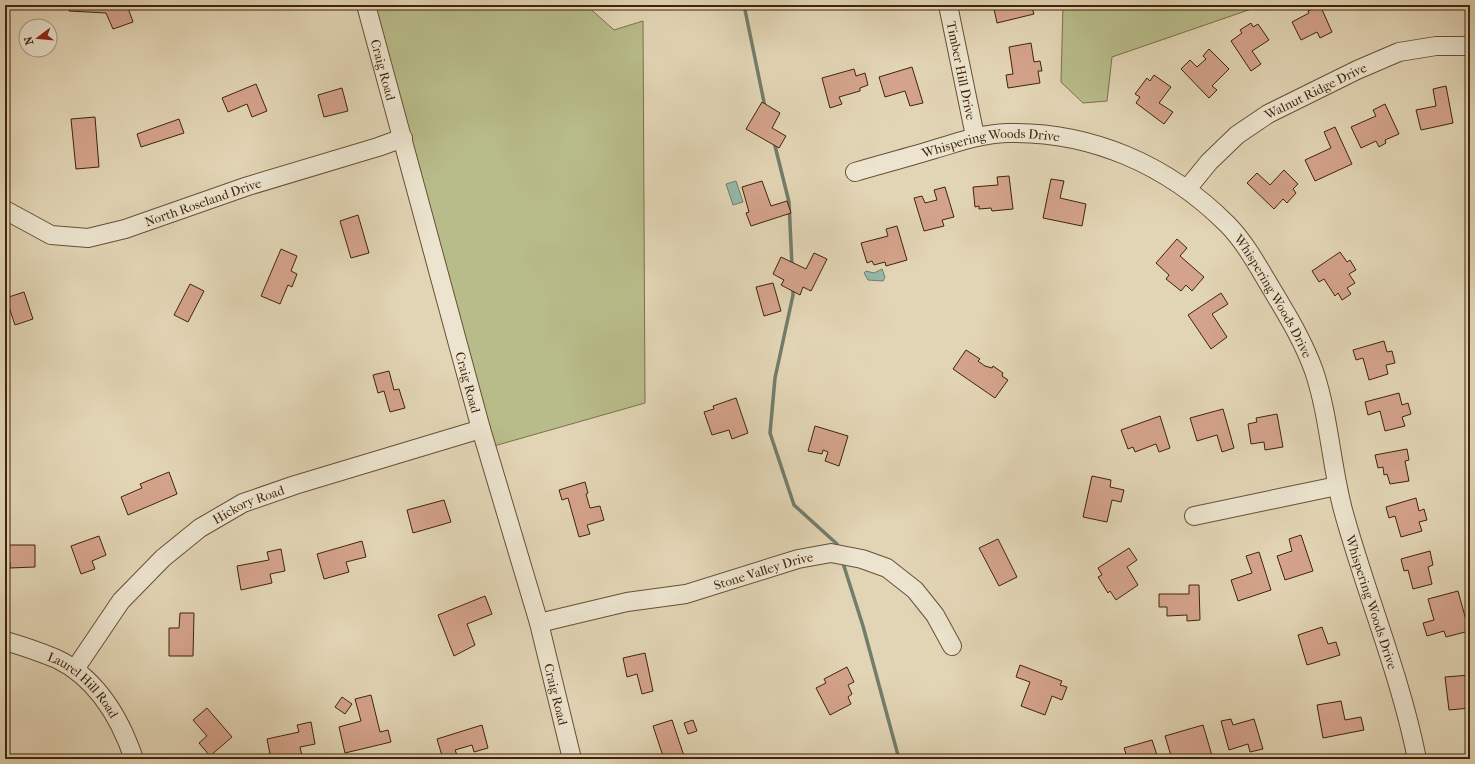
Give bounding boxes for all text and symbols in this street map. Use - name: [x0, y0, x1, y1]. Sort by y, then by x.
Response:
- north arrow: [18, 18, 58, 58]
- street label: Timber Hill Drive: [944, 20, 979, 122]
- text: N: [21, 34, 36, 46]
- street label: Craig Road: [368, 38, 399, 103]
- street label: Walnut Ridge Drive: [1261, 60, 1369, 123]
- street label: Whispering Woods Drive: [919, 126, 1061, 161]
- street label: North Roseland Drive: [143, 175, 264, 230]
- street label: Whispering Woods Drive: [1231, 231, 1315, 361]
- street label: Craig Road: [452, 350, 484, 416]
- street label: Hickory Road: [210, 482, 287, 527]
- street label: Whispering Woods Drive: [1342, 532, 1400, 672]
- street label: Stone Valley Drive: [712, 549, 815, 593]
- street label: Laurel Hill Road: [45, 649, 122, 721]
- street label: Craig Road: [541, 662, 571, 727]

